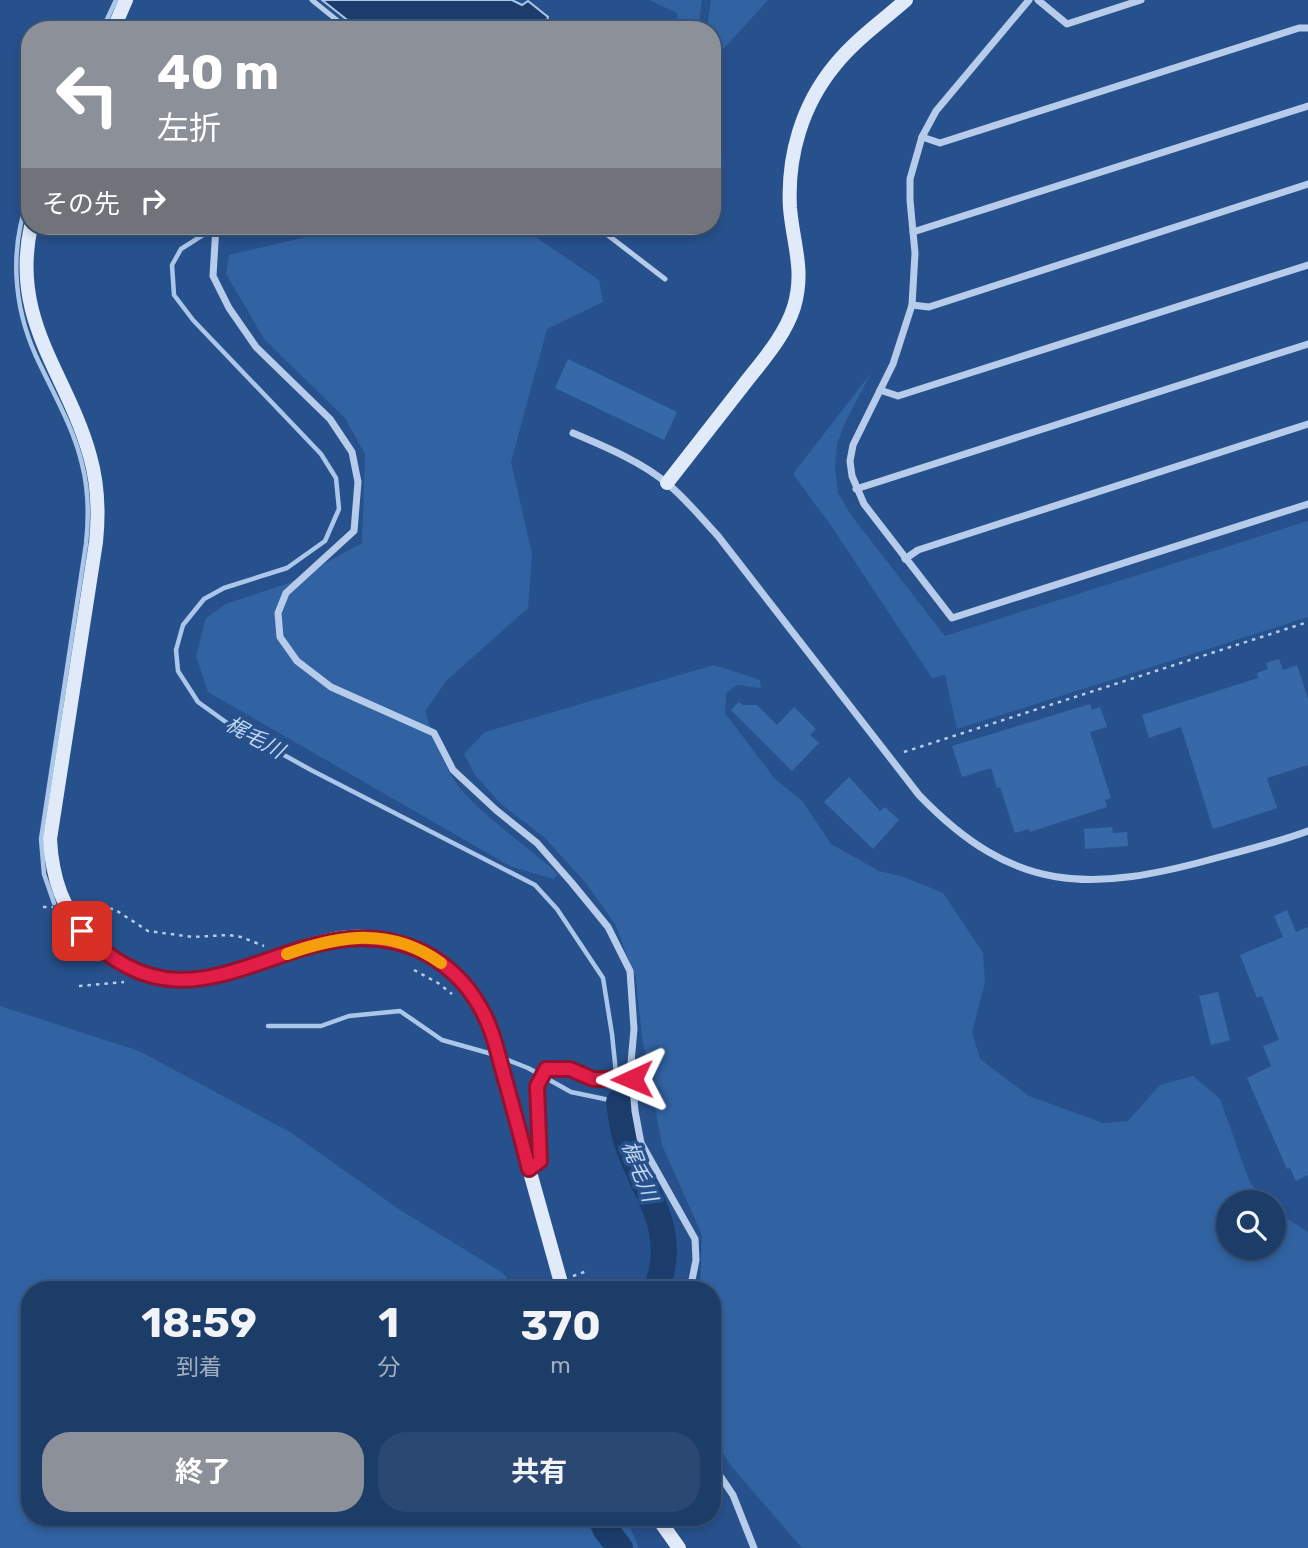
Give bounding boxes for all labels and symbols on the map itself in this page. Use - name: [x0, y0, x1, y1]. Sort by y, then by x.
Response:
- water label: 梶毛川: [221, 711, 290, 764]
- pin: [52, 901, 112, 961]
- position arrow: [595, 1042, 669, 1116]
- water label: 梶毛川: [617, 1137, 664, 1207]

